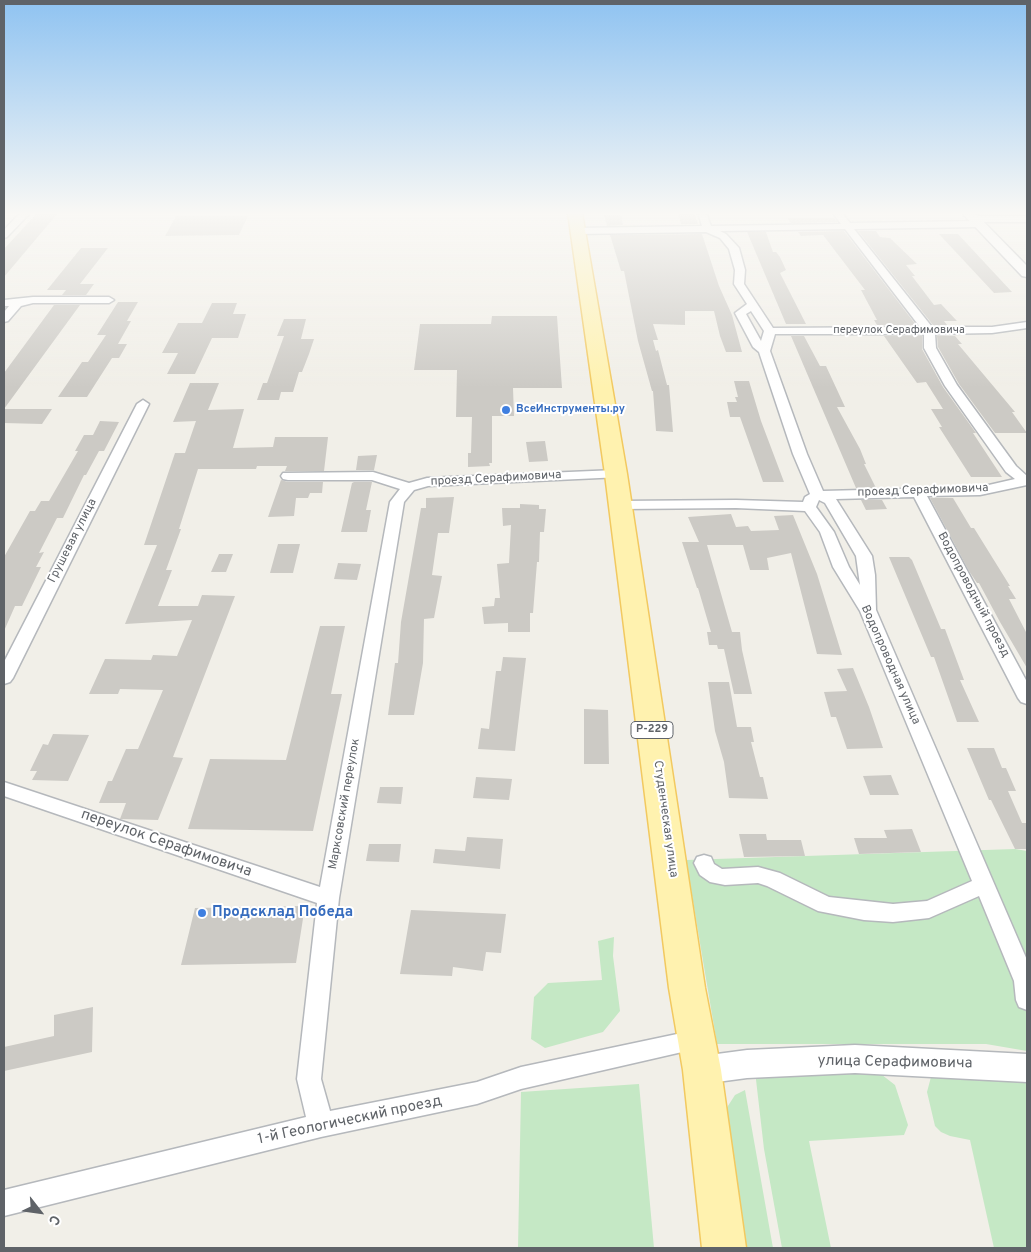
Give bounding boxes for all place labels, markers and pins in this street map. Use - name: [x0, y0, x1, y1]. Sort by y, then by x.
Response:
- place label: ВсеИнструменты.ру: [516, 403, 625, 417]
- marker: ВсеИнструменты.ру: [500, 404, 512, 416]
- place label: Продсклад Победа: [212, 904, 353, 922]
- marker: Продсклад Победа: [196, 907, 208, 919]

